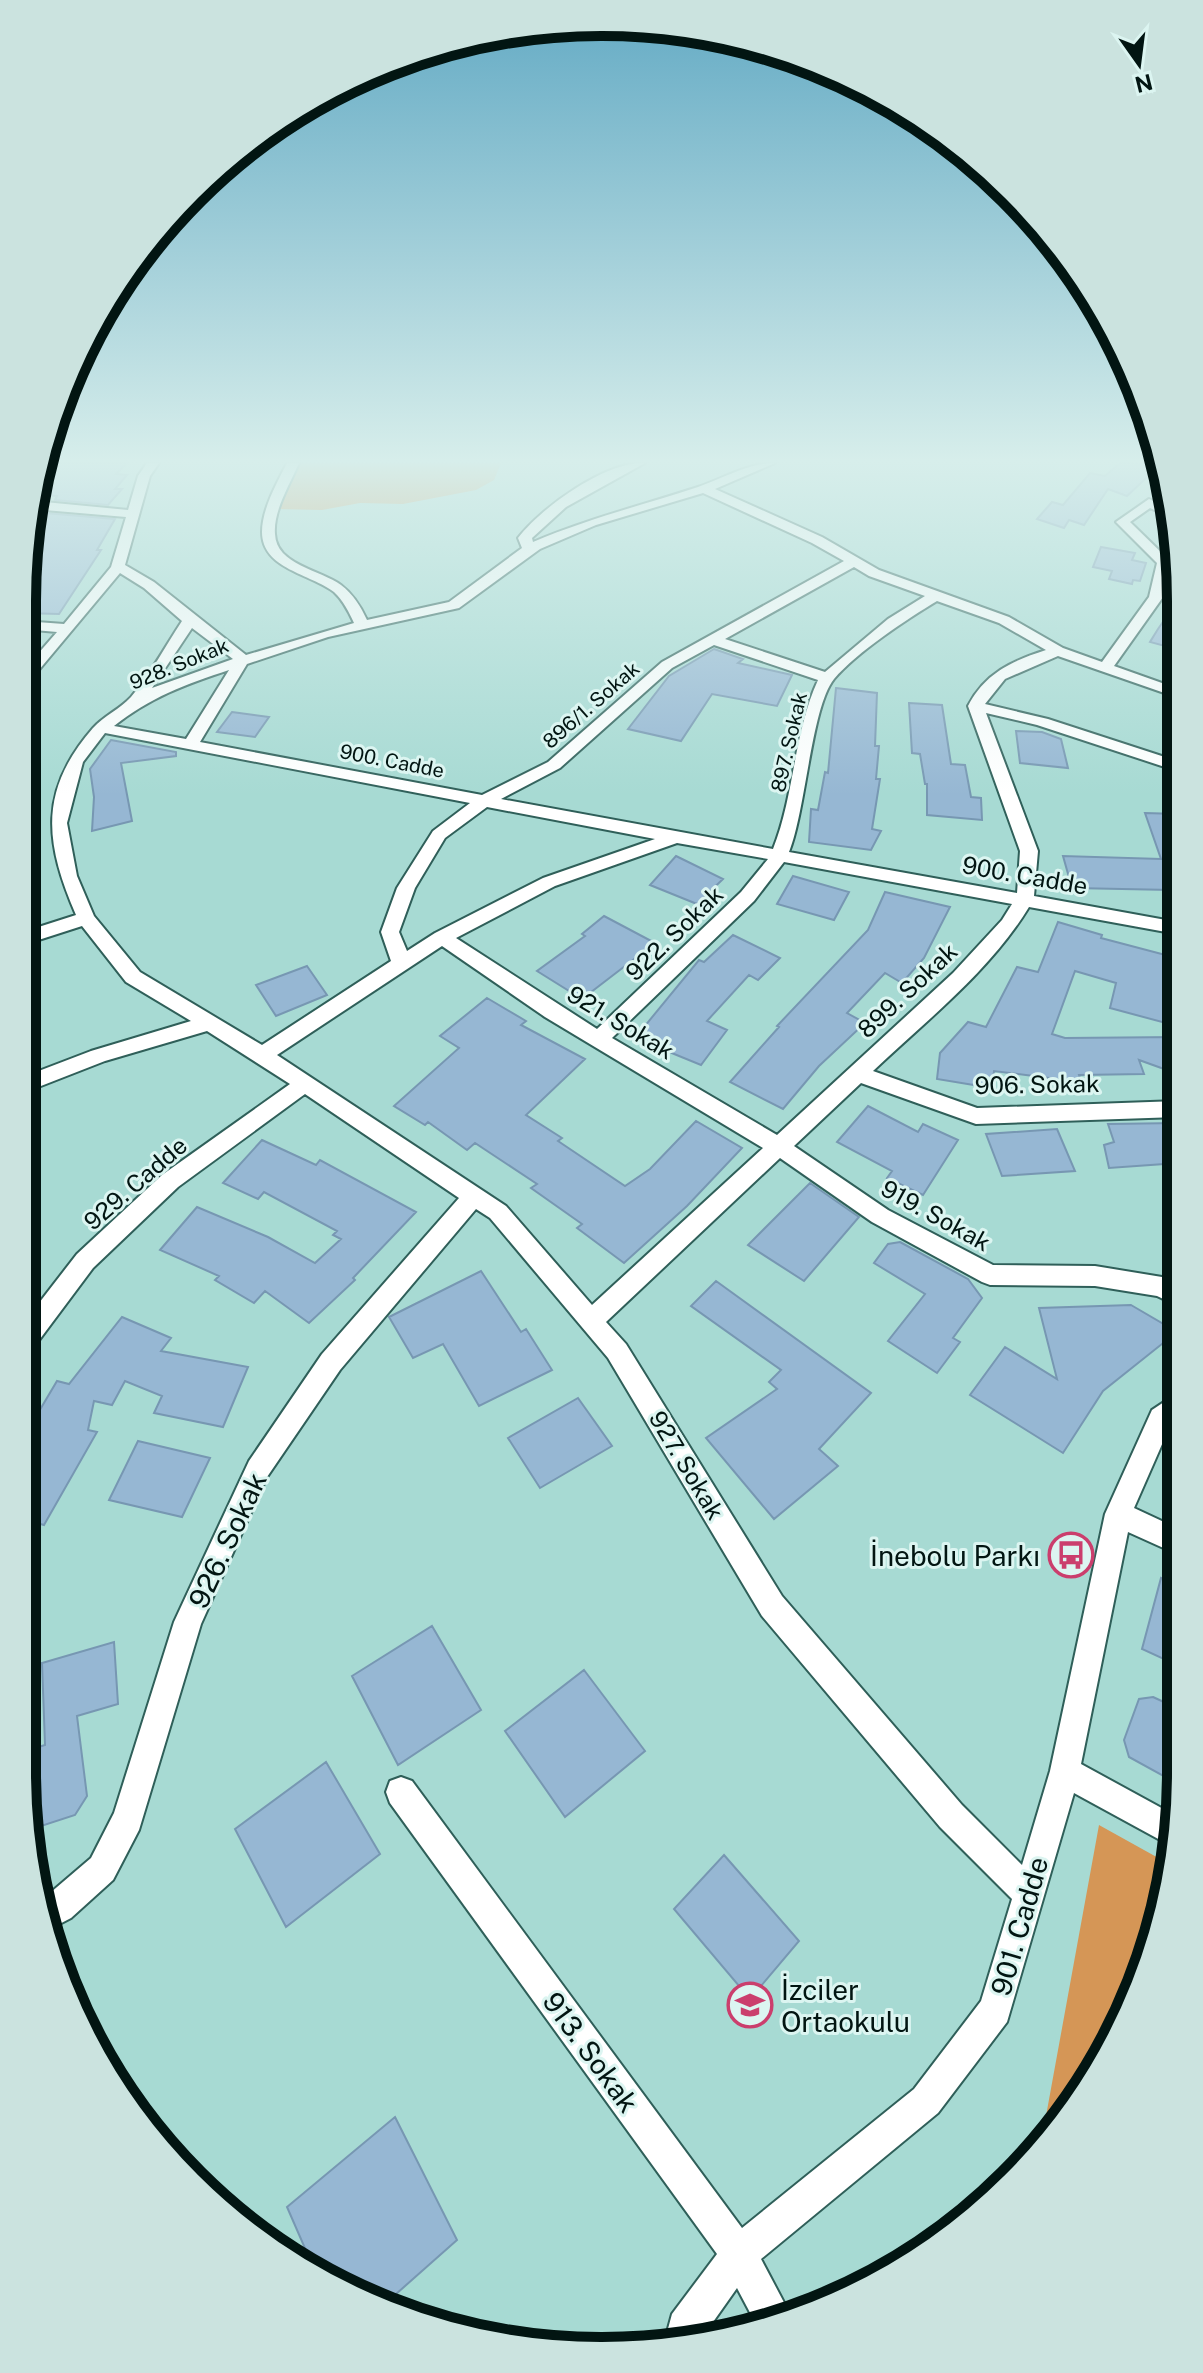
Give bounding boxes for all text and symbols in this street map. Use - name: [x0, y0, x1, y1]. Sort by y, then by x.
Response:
- north arrow: [1099, 24, 1179, 104]
- text: N: [1132, 69, 1155, 98]
- street label: 928. Sokak: [126, 633, 232, 695]
- street label: 896/1. Sokak: [538, 657, 644, 753]
- street label: 897. Sokak: [766, 690, 812, 794]
- street label: 900. Cadde: [338, 739, 446, 783]
- street label: 900. Cadde: [960, 850, 1090, 900]
- street label: 922. Sokak: [620, 880, 728, 986]
- street label: 899. Sokak: [851, 937, 963, 1043]
- street label: 921. Sokak: [562, 979, 680, 1065]
- street label: 906. Sokak: [974, 1069, 1100, 1099]
- street label: 929. Cadde: [78, 1131, 192, 1235]
- street label: 919. Sokak: [877, 1174, 995, 1256]
- street label: 927. Sokak: [644, 1406, 730, 1524]
- street label: 926. Sokak: [181, 1467, 273, 1613]
- bus stop icon: İnebolu Parkı: [1047, 1531, 1095, 1579]
- place label: İnebolu Parkı: [870, 1539, 1040, 1572]
- street label: 901. Cadde: [983, 1853, 1055, 1999]
- place label: İzciler Ortaokulu: [781, 1973, 910, 2038]
- school or university icon: İzciler Ortaokulu: [726, 1981, 774, 2029]
- street label: 913. Sokak: [536, 1985, 646, 2119]

